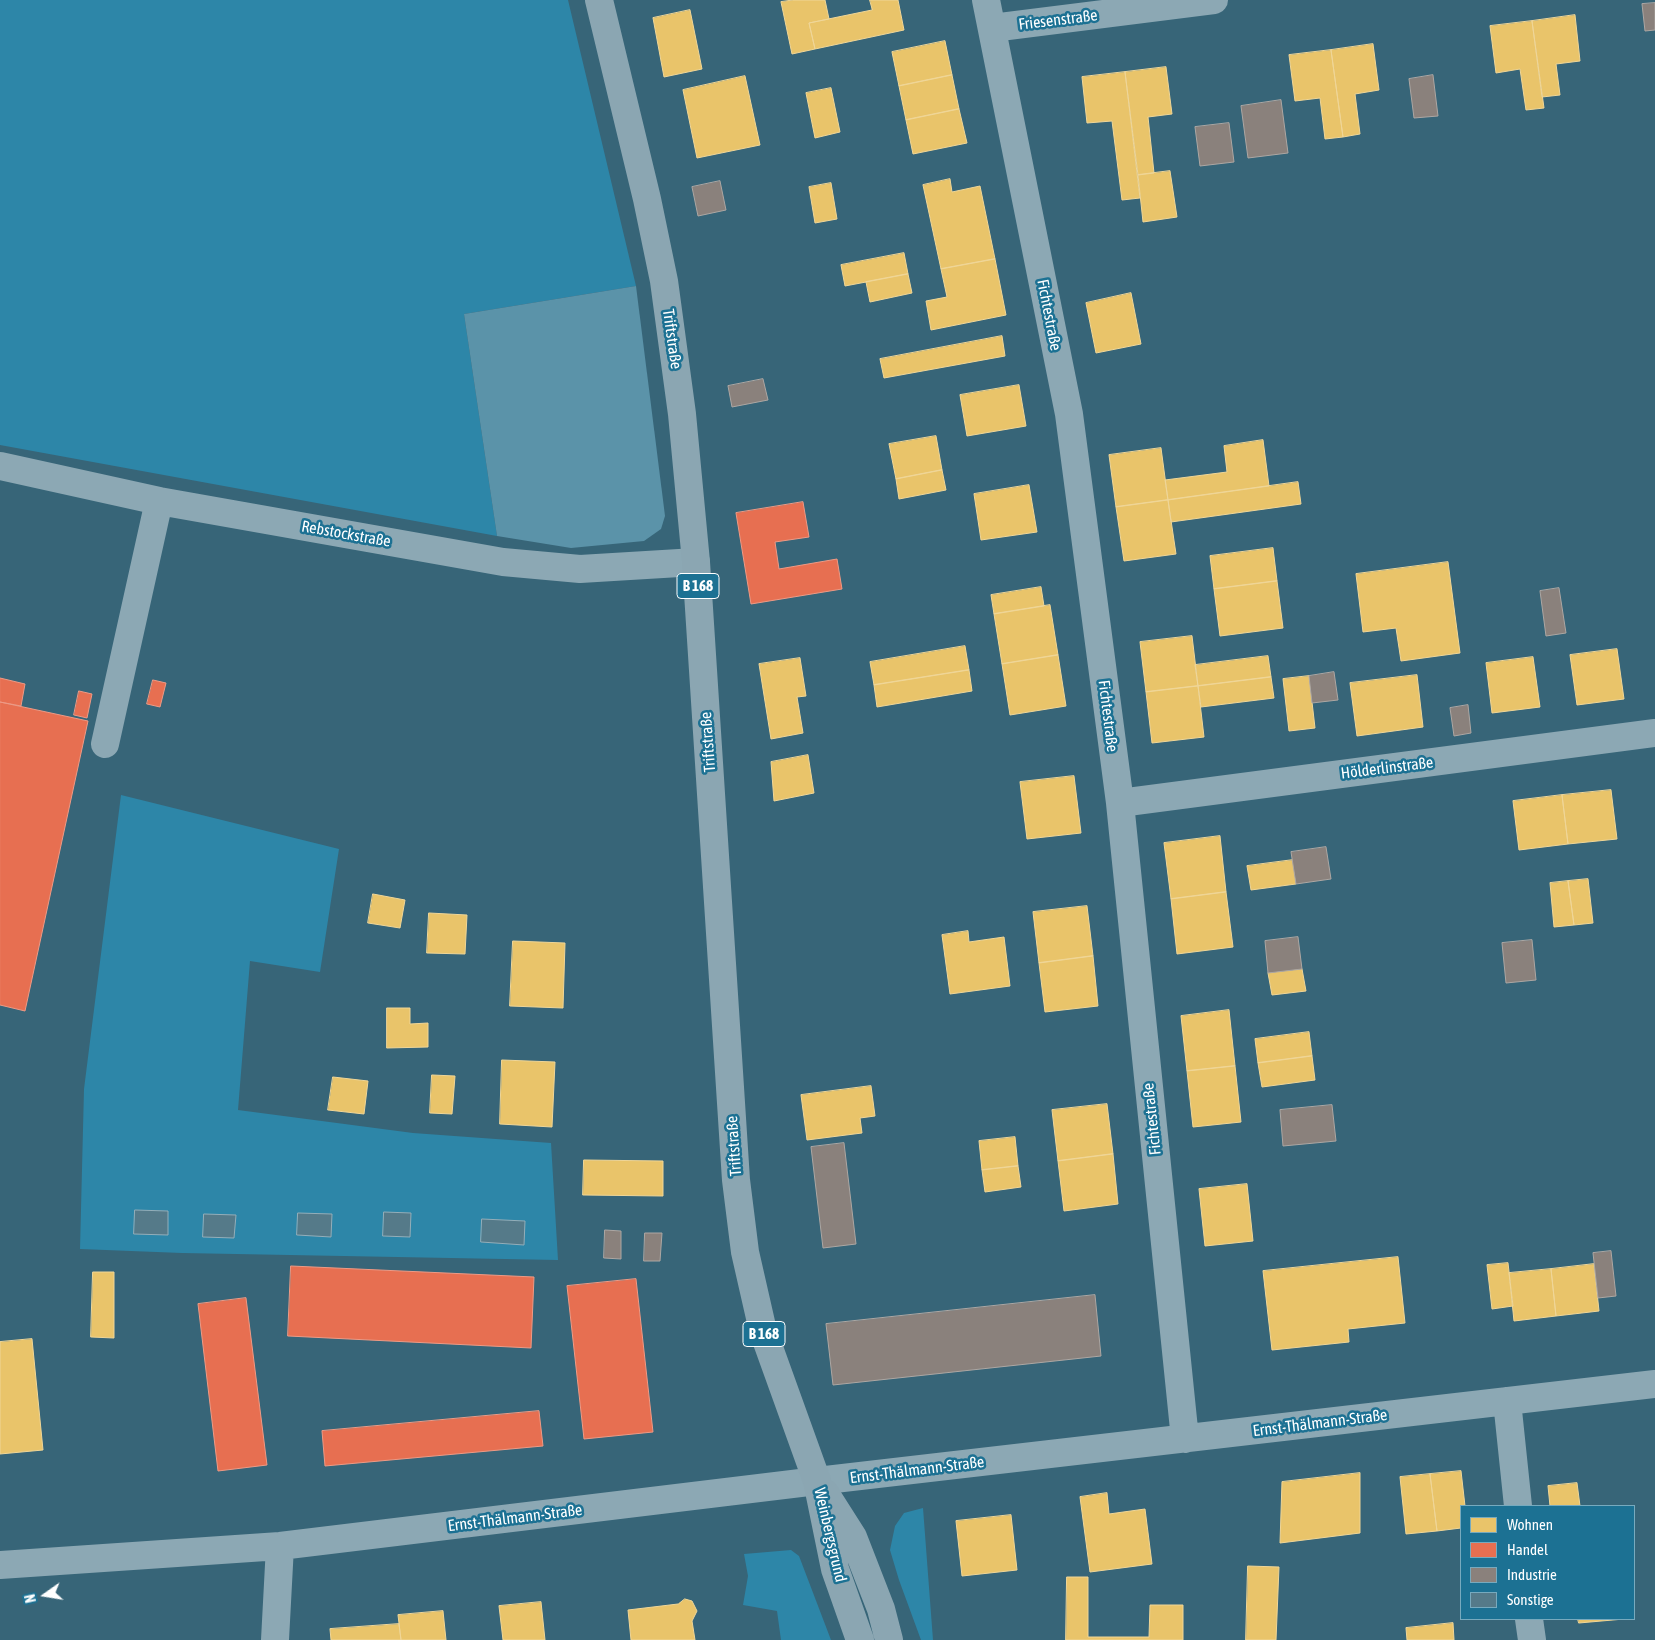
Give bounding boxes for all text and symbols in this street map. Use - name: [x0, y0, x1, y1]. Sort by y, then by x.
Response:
- street label: Friesenstraße: [1017, 6, 1099, 34]
- street label: Fichtestraße: [1033, 278, 1065, 352]
- street label: Triftstraße: [658, 308, 686, 370]
- street label: Rebstockstraße: [300, 517, 392, 551]
- road number: B 168: [677, 574, 719, 598]
- street label: Fichtestraße: [1094, 679, 1122, 753]
- street label: Triftstraße: [696, 711, 720, 773]
- street label: Hölderlinstraße: [1340, 753, 1434, 783]
- street label: Fichtestraße: [1139, 1082, 1165, 1156]
- street label: Triftstraße: [722, 1115, 746, 1177]
- road number: B 168: [743, 1322, 785, 1346]
- street label: Ernst-Thälmann-Straße: [1252, 1405, 1388, 1441]
- street label: Ernst-Thälmann-Straße: [849, 1452, 985, 1488]
- street label: Weinbergsgrund: [810, 1486, 850, 1584]
- street label: Ernst-Thälmann-Straße: [447, 1500, 583, 1536]
- legend: [1460, 1505, 1635, 1620]
- text: Wohnen: [1507, 1516, 1553, 1533]
- text: Handel: [1507, 1541, 1548, 1558]
- text: Industrie: [1507, 1566, 1557, 1583]
- north arrow: [20, 1570, 70, 1620]
- text: Sonstige: [1507, 1591, 1554, 1608]
- text: N: [22, 1593, 39, 1604]

